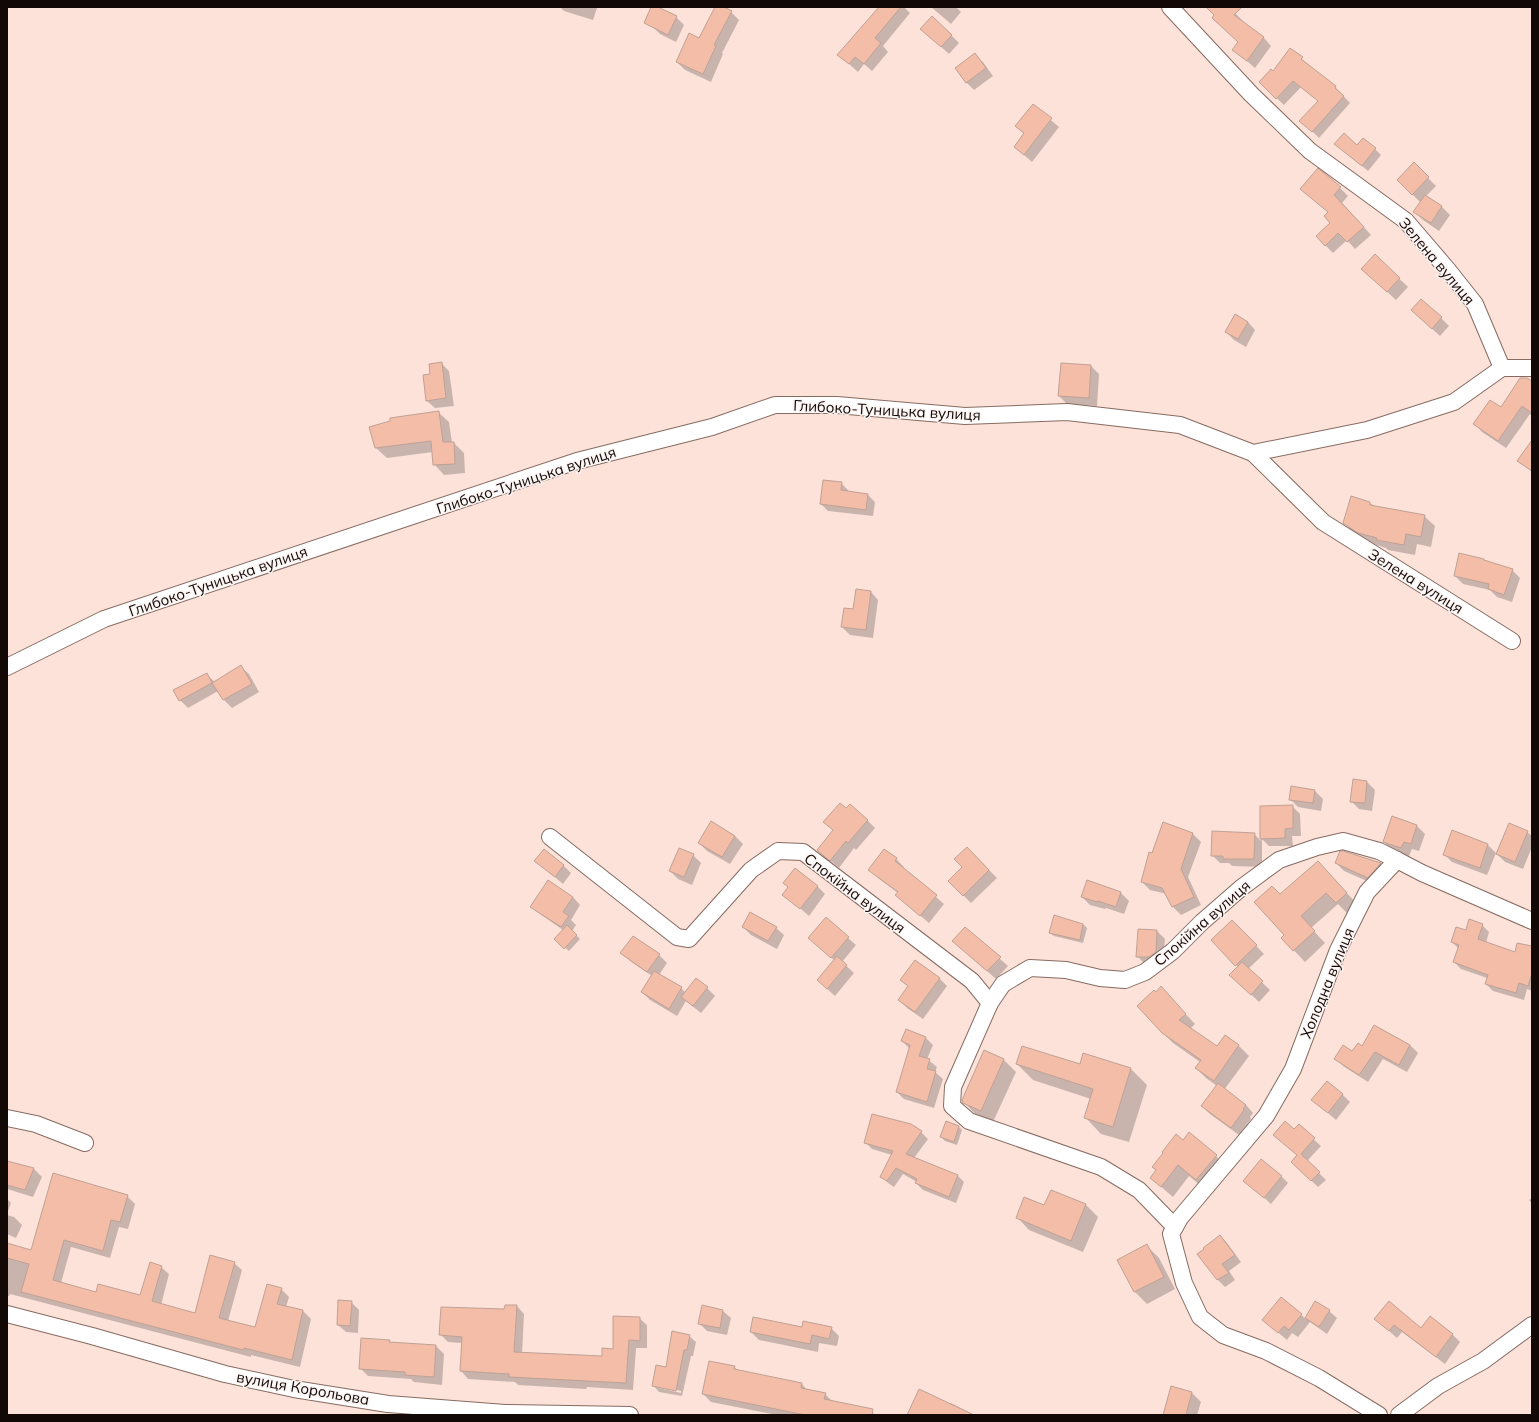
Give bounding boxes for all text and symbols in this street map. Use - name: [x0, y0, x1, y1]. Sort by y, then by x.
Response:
- street label: Зелена вулиця: [1395, 213, 1479, 309]
- street label: Глибоко-Туницька вулиця: [793, 396, 981, 424]
- street label: Глибоко-Туницька вулиця: [434, 442, 618, 518]
- street label: Глибоко-Туницька вулиця: [126, 541, 310, 621]
- street label: Зелена вулиця: [1365, 544, 1467, 618]
- street label: Спокійна вулиця: [801, 849, 909, 937]
- street label: Спокійна вулиця: [1150, 876, 1254, 970]
- street label: Холодна вулиця: [1296, 925, 1358, 1041]
- street label: вулиця Корольова: [235, 1367, 371, 1409]

